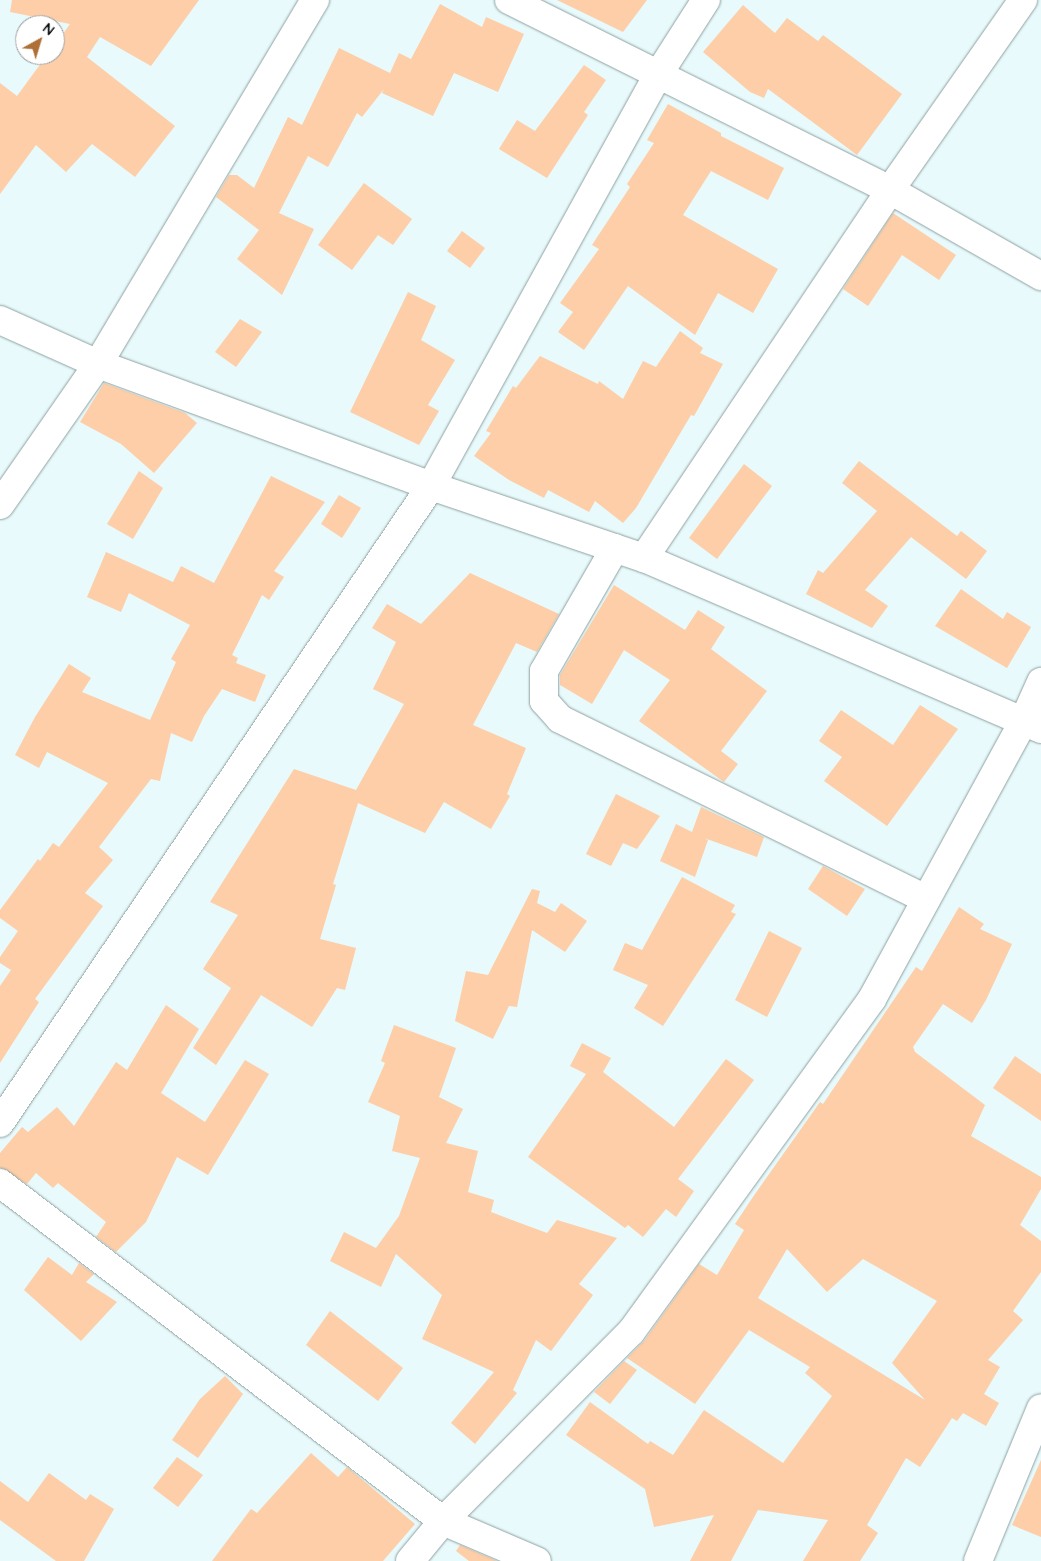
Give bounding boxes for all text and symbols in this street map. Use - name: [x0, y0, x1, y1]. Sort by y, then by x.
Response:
- north arrow: [15, 15, 65, 65]
- text: N: [39, 19, 58, 39]

